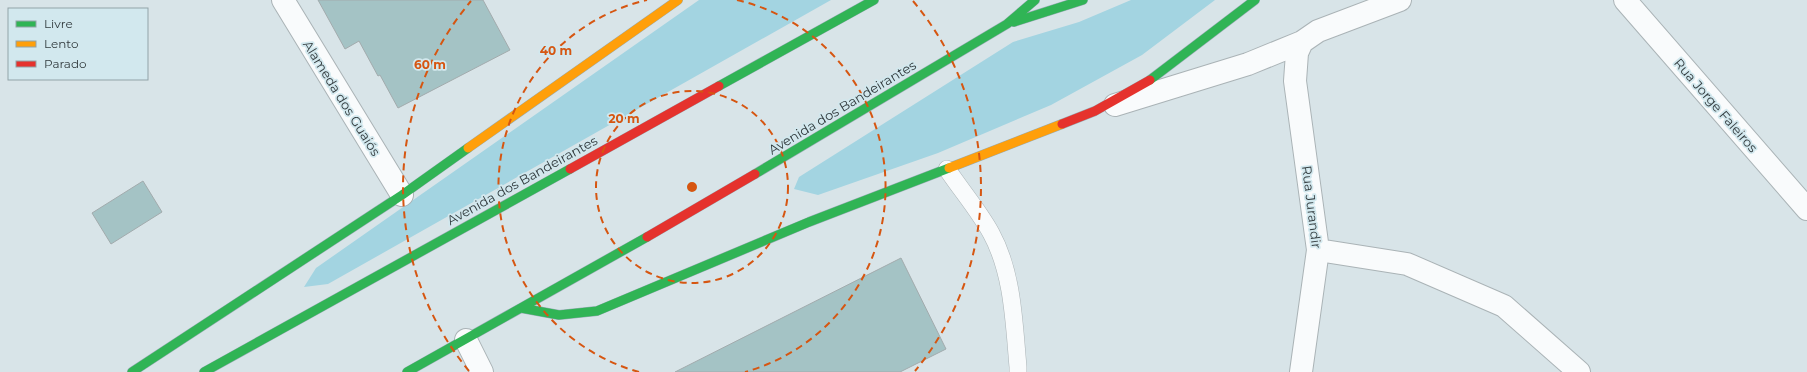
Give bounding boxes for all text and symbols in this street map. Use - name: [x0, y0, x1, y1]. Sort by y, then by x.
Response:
- legend: [8, 8, 148, 80]
- text: Livre: [44, 16, 73, 31]
- text: Lento: [44, 36, 79, 51]
- street label: Alameda dos Guaiós: [300, 37, 384, 159]
- text: 40 m: [540, 43, 572, 58]
- street label: Rua Jorge Faleiros: [1671, 55, 1761, 155]
- text: Parado: [44, 56, 87, 71]
- text: 60 m: [414, 57, 446, 72]
- street label: Avenida dos Bandeirantes: [765, 57, 919, 157]
- text: 20 m: [608, 111, 640, 126]
- street label: Avenida dos Bandeirantes: [444, 132, 600, 228]
- street label: Rua Jurandir: [1299, 165, 1325, 249]
- centre of rings: [685, 180, 699, 194]

